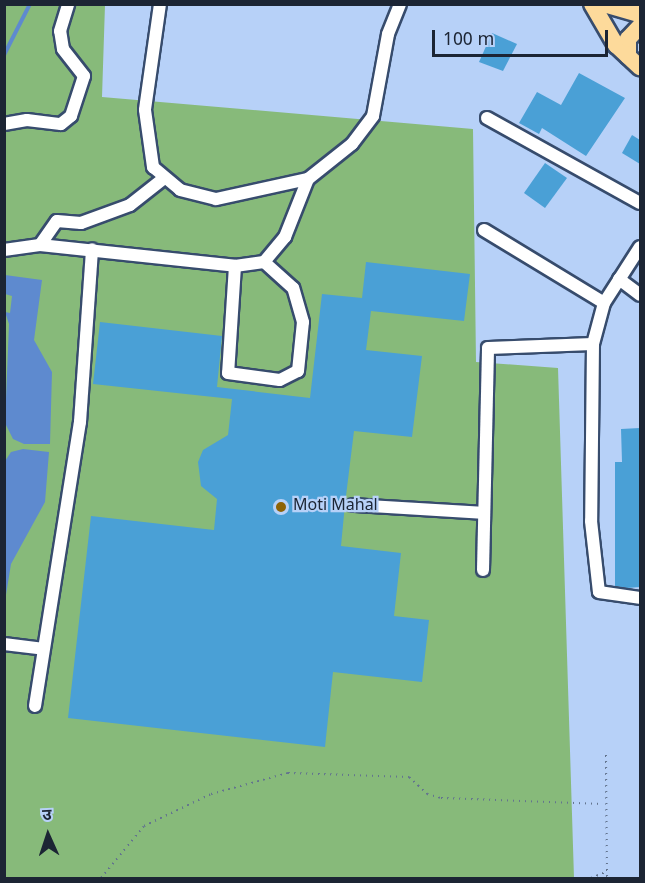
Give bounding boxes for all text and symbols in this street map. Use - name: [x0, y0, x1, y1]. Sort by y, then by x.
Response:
- scale bar: [435, 18, 610, 56]
- text: 100 m: [443, 29, 494, 52]
- place label: Moti Mahal: [293, 497, 378, 517]
- marker: Moti Mahal: [274, 500, 288, 514]
- north arrow: [18, 805, 78, 865]
- text: उ: [42, 806, 52, 827]

